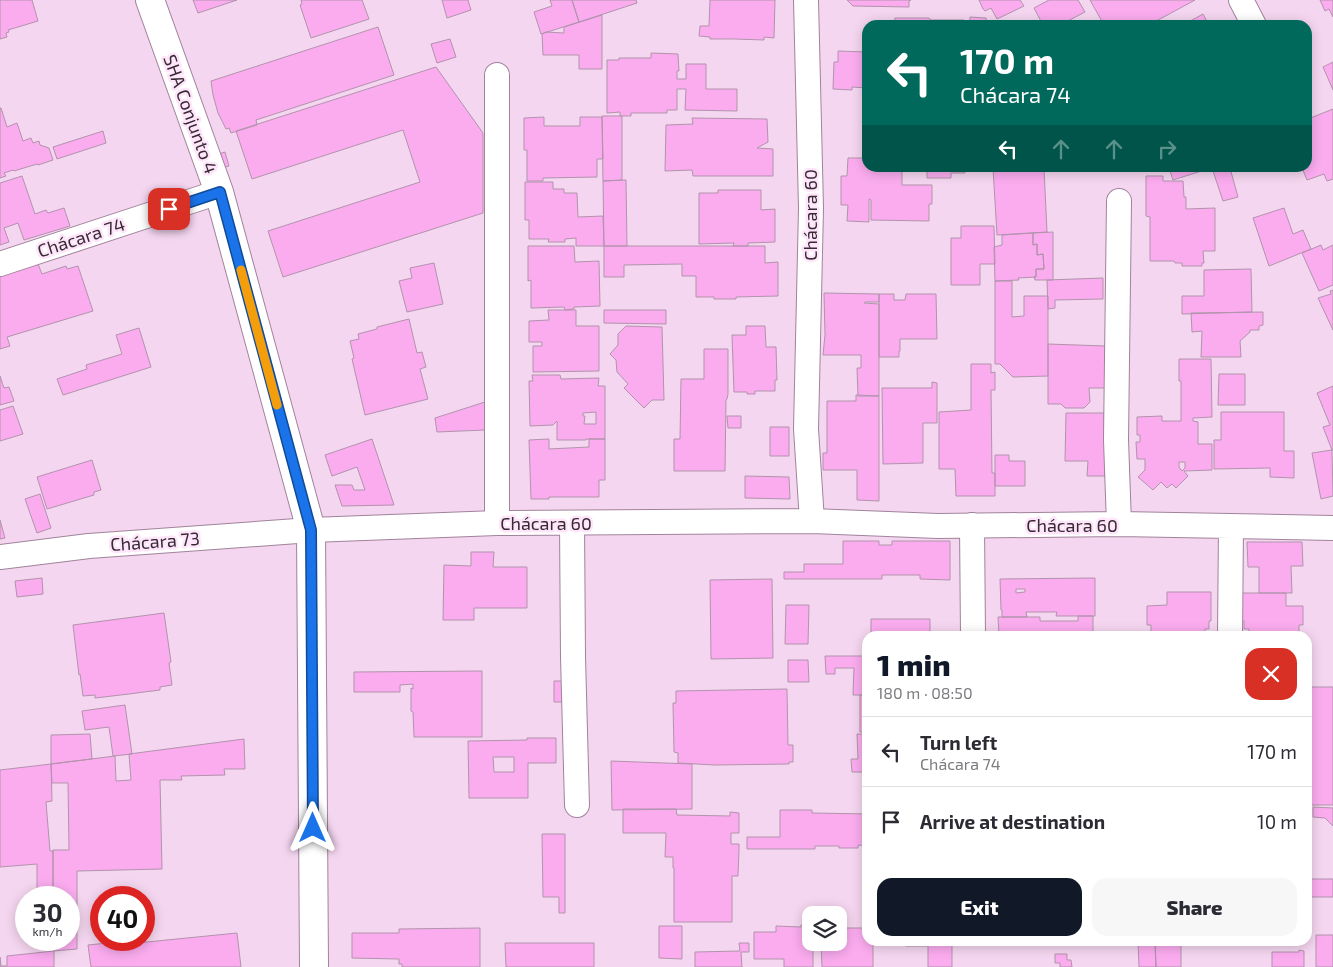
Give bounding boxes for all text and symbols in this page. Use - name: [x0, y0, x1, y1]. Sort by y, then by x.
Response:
- text: 170 m: [960, 39, 1054, 81]
- icon: left: [877, 40, 942, 105]
- street label: SHA Conjunto 4: [159, 51, 223, 177]
- text: Chácara 74: [960, 81, 1071, 107]
- icon: left: [994, 135, 1022, 163]
- icon: ahead: [1047, 135, 1075, 163]
- icon: ahead: [1100, 135, 1128, 163]
- icon: right: [1153, 135, 1181, 163]
- street label: Chácara 60: [799, 169, 821, 261]
- pin: [148, 188, 190, 230]
- icon: arrive: [155, 195, 183, 223]
- street label: Chácara 74: [34, 213, 128, 261]
- street label: Chácara 60: [500, 512, 592, 534]
- street label: Chácara 60: [1026, 514, 1118, 536]
- street label: Chácara 73: [110, 527, 200, 555]
- text: 1 min: [877, 646, 951, 682]
- button: close: [1245, 648, 1297, 700]
- text: 180 m · 08:50: [877, 683, 973, 702]
- text: Turn left: [920, 731, 997, 754]
- icon: left: [877, 738, 905, 766]
- text: 170 m: [1247, 740, 1297, 763]
- text: Chácara 74: [920, 754, 1001, 773]
- position arrow: [286, 801, 338, 853]
- icon: arrive: [877, 808, 905, 836]
- text: Arrive at destination: [920, 810, 1105, 833]
- text: 10 m: [1257, 810, 1297, 833]
- button: Exit: [877, 878, 1082, 936]
- button: Share: [1092, 878, 1297, 936]
- speed limit sign: 40: [90, 886, 155, 951]
- text: 30: [33, 897, 62, 927]
- map controls: [802, 906, 847, 951]
- button: layers: [802, 906, 847, 951]
- text: km/h: [33, 924, 62, 938]

